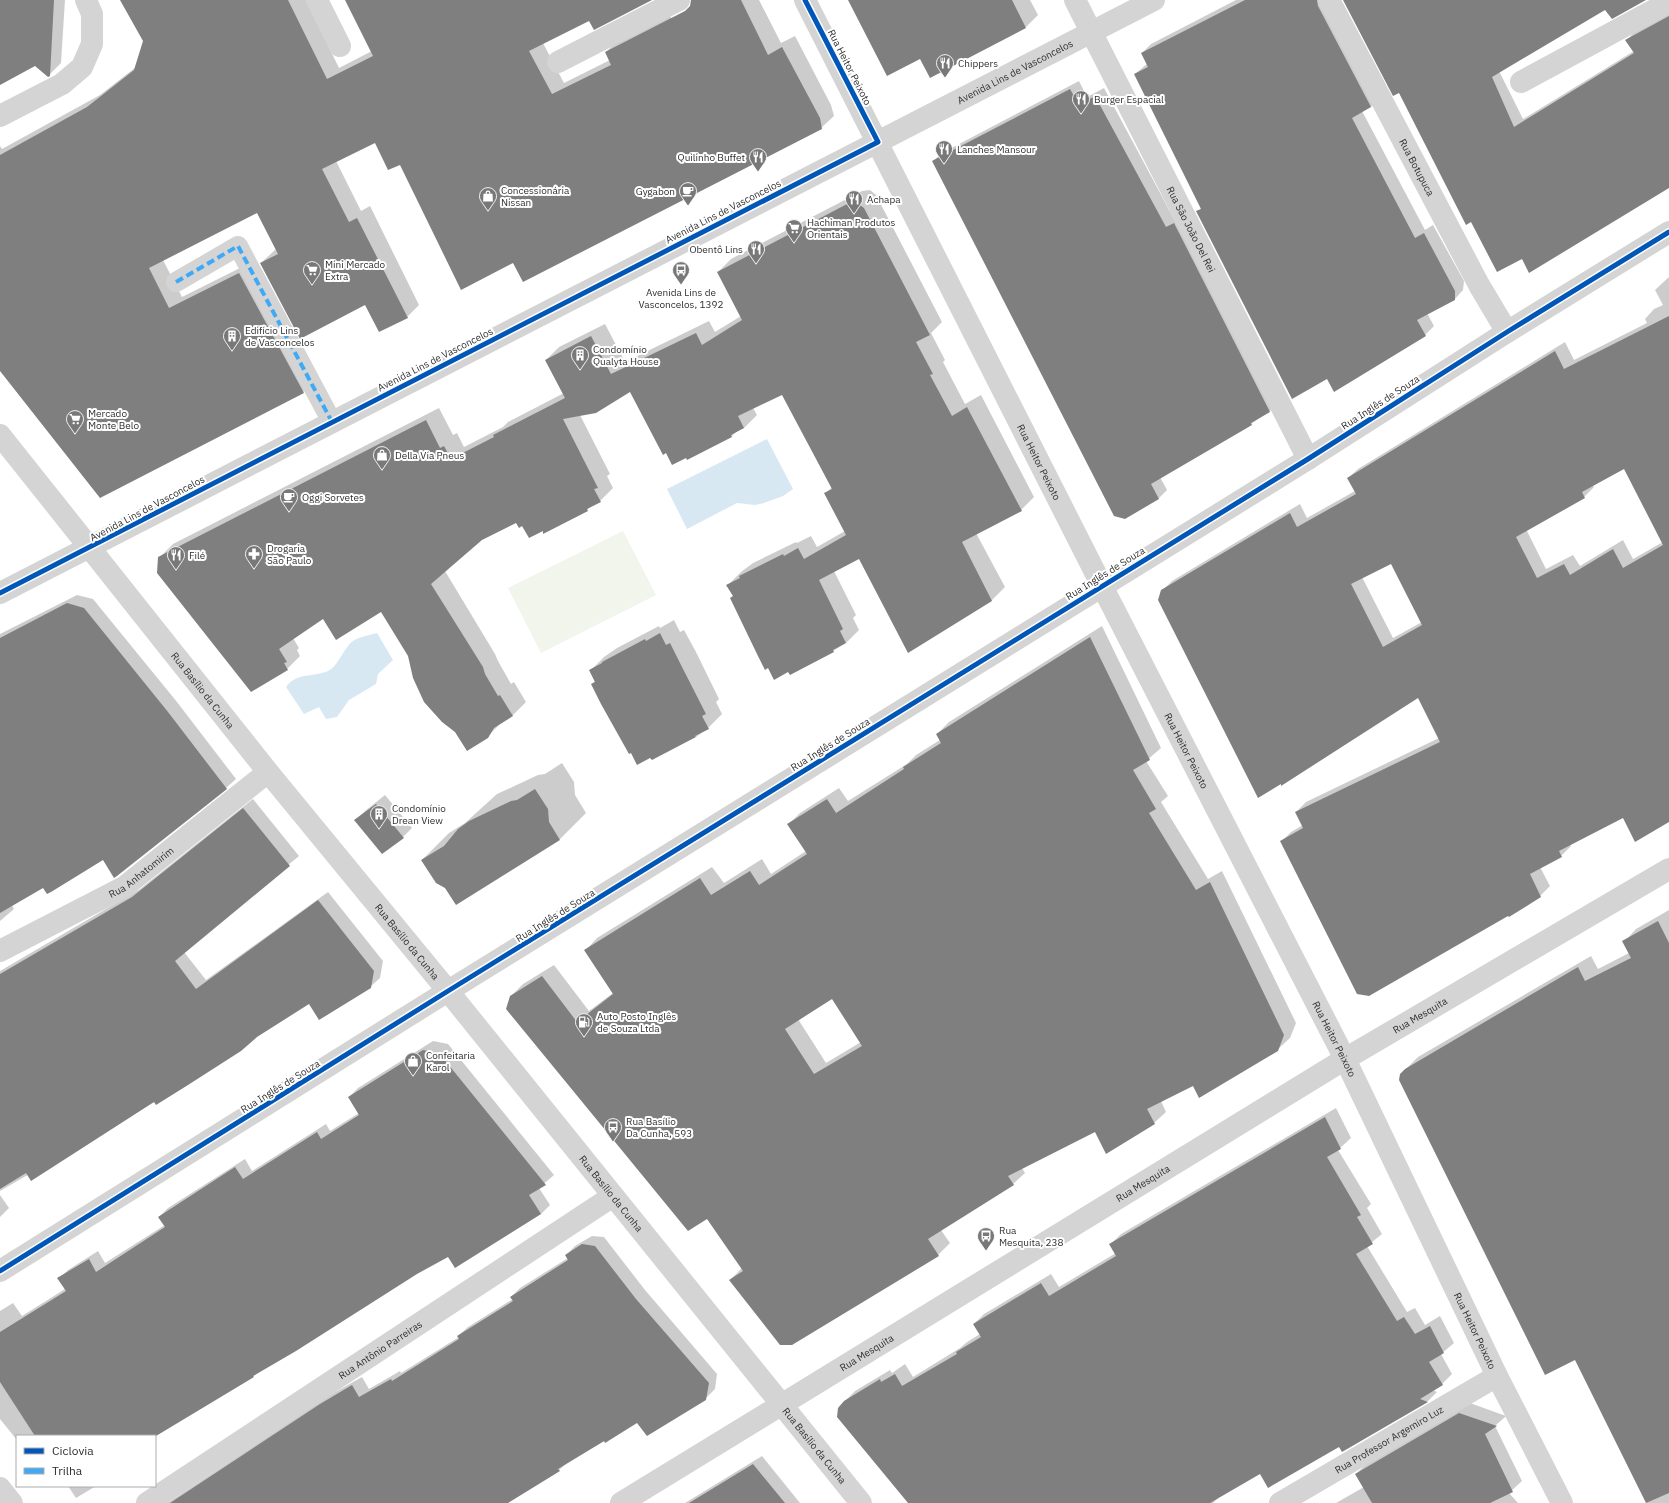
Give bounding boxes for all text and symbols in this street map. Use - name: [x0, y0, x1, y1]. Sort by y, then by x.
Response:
- street label: Rua Heitor Peixoto: [825, 27, 874, 108]
- street label: Avenida Lins de Vasconcelos: [955, 37, 1075, 107]
- restaurant icon: Chippers: [935, 53, 955, 78]
- place label: Chippers: [958, 57, 998, 70]
- restaurant icon: Burger Espacial: [1071, 89, 1091, 114]
- place label: Burger Espacial: [1094, 93, 1164, 106]
- street label: Rua Botupuca: [1396, 137, 1437, 199]
- restaurant icon: Lanches Mansour: [934, 139, 954, 164]
- place label: Lanches Mansour: [957, 143, 1036, 156]
- restaurant icon: Quilinho Buffet: [748, 147, 768, 172]
- place label: Quilinho Buffet: [678, 151, 745, 164]
- street label: Avenida Lins de Vasconcelos: [663, 176, 783, 246]
- cafe icon: Gygabon: [678, 181, 698, 206]
- place label: Concessionária Nissan: [501, 184, 570, 209]
- street label: Rua São João Del Rei: [1164, 184, 1218, 275]
- place label: Gygabon: [636, 185, 675, 198]
- shop icon: Concessionária Nissan: [478, 186, 498, 211]
- restaurant icon: Achapa: [844, 189, 864, 214]
- place label: Achapa: [867, 193, 901, 206]
- place label: Hachiman Produtos Orientais: [807, 216, 895, 241]
- supermarket icon: Hachiman Produtos Orientais: [784, 218, 804, 243]
- restaurant icon: Obentô Lins: [746, 239, 766, 264]
- place label: Obentô Lins: [689, 243, 743, 256]
- place label: Mini Mercado Extra: [325, 258, 386, 283]
- supermarket icon: Mini Mercado Extra: [302, 260, 322, 285]
- bus stop icon: Avenida Lins de Vasconcelos, 1392: [671, 260, 691, 285]
- place label: Avenida Lins de Vasconcelos, 1392: [639, 286, 723, 311]
- place label: Edifício Lins de Vasconcelos: [245, 324, 315, 349]
- street label: Avenida Lins de Vasconcelos: [375, 324, 495, 394]
- building icon: Edifício Lins de Vasconcelos: [222, 326, 242, 351]
- place label: Condomínio Qualyta House: [593, 343, 659, 368]
- building icon: Condomínio Qualyta House: [570, 345, 590, 370]
- street label: Rua Inglês de Souza: [1339, 372, 1422, 433]
- place label: Mercado Monte Belo: [88, 407, 139, 432]
- supermarket icon: Mercado Monte Belo: [65, 409, 85, 434]
- street label: Rua Heitor Peixoto: [1014, 422, 1064, 503]
- shop icon: Della Via Pneus: [372, 445, 392, 470]
- place label: Della Via Pneus: [395, 449, 464, 462]
- street label: Avenida Lins de Vasconcelos: [88, 473, 207, 544]
- cafe icon: Oggi Sorvetes: [279, 487, 299, 512]
- place label: Oggi Sorvetes: [302, 491, 364, 504]
- place label: Drogaria São Paulo: [267, 542, 312, 567]
- street label: Rua Inglês de Souza: [1063, 543, 1148, 603]
- pharmacy icon: Drogaria São Paulo: [244, 544, 264, 569]
- restaurant icon: Filé: [166, 545, 186, 570]
- place label: Filé: [189, 549, 206, 562]
- street label: Rua Basílio da Cunha: [168, 649, 237, 732]
- street label: Rua Heitor Peixoto: [1161, 711, 1211, 791]
- street label: Rua Inglês de Souza: [788, 714, 873, 774]
- place label: Condomínio Drean View: [392, 802, 446, 827]
- building icon: Condomínio Drean View: [369, 804, 389, 829]
- street label: Rua Anhatomirim: [106, 844, 176, 901]
- street label: Rua Inglês de Souza: [513, 885, 598, 945]
- street label: Rua Basílio da Cunha: [372, 901, 442, 983]
- street label: Rua Mesquita: [1390, 994, 1450, 1037]
- street label: Rua Heitor Peixoto: [1309, 999, 1359, 1080]
- place label: Auto Posto Inglês de Souza Ltda: [597, 1010, 676, 1035]
- fuel station icon: Auto Posto Inglês de Souza Ltda: [574, 1012, 594, 1037]
- place label: Confeitaria Karol: [426, 1049, 476, 1074]
- shop icon: Confeitaria Karol: [403, 1051, 423, 1076]
- street label: Rua Inglês de Souza: [238, 1056, 323, 1116]
- place label: Rua Basílio Da Cunha, 593: [626, 1115, 692, 1140]
- bus stop icon: Rua Basílio Da Cunha, 593: [603, 1117, 623, 1142]
- street label: Rua Basílio da Cunha: [576, 1153, 646, 1235]
- street label: Rua Mesquita: [1113, 1162, 1173, 1205]
- place label: Rua Mesquita, 238: [999, 1224, 1064, 1249]
- bus stop icon: Rua Mesquita, 238: [976, 1226, 996, 1251]
- street label: Rua Heitor Peixoto: [1451, 1290, 1499, 1372]
- street label: Rua Antônio Parreiras: [336, 1318, 425, 1382]
- street label: Rua Mesquita: [837, 1331, 897, 1374]
- street label: Rua Professor Argemiro Luz: [1332, 1403, 1446, 1477]
- street label: Rua Basílio da Cunha: [780, 1405, 849, 1487]
- legend: [16, 1435, 156, 1487]
- text: Ciclovia: [52, 1443, 94, 1458]
- text: Trilha: [52, 1463, 83, 1478]

